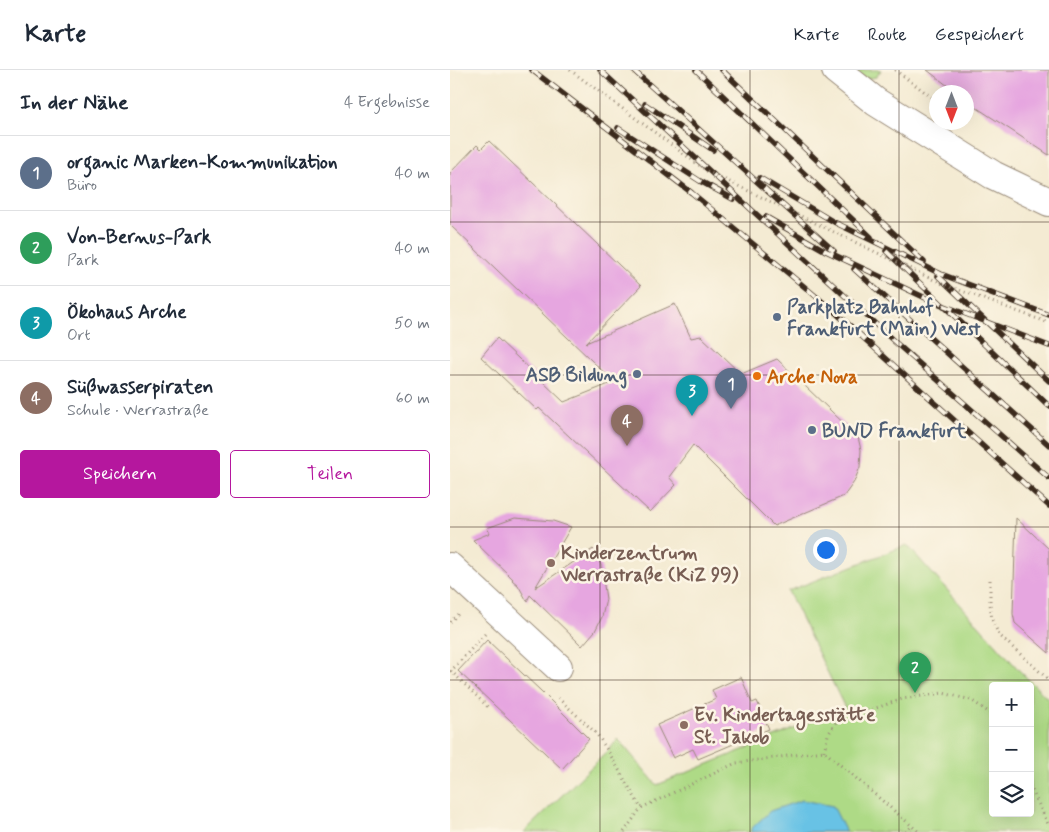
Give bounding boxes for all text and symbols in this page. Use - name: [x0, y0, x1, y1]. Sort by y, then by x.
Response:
- text: Karte: [25, 19, 86, 50]
- text: Karte: [794, 23, 840, 47]
- text: Route: [868, 23, 907, 47]
- text: Gespeichert: [935, 23, 1024, 47]
- north arrow: [929, 85, 974, 130]
- text: In der Nähe: [20, 89, 128, 117]
- text: 4 Ergebnisse: [344, 92, 430, 113]
- text: organic Marken-Kommunikation: [67, 150, 338, 175]
- text: 1: [32, 163, 40, 184]
- text: 40 m: [394, 163, 430, 184]
- text: Büro: [67, 175, 97, 196]
- text: Von-Bernus-Park: [67, 225, 211, 250]
- text: 2: [32, 238, 40, 259]
- text: 40 m: [394, 238, 430, 259]
- text: Park: [67, 250, 99, 271]
- place label: Parkplatz Bahnhof Frankfurt (Main) West: [787, 295, 981, 342]
- text: Ökohaus Arche: [67, 300, 187, 325]
- marker: Parkplatz Bahnhof Frankfurt (Main) West: [771, 311, 783, 323]
- text: 3: [32, 313, 40, 334]
- text: 50 m: [394, 313, 430, 334]
- text: Ort: [67, 325, 91, 346]
- place label: ASB Bildung: [526, 363, 627, 389]
- place label: Arche Nova: [767, 365, 858, 390]
- marker: ASB Bildung: [631, 368, 643, 380]
- pin: 1: [715, 368, 747, 409]
- marker: Arche Nova: [751, 370, 763, 382]
- text: Süßwasserpiraten: [67, 375, 213, 400]
- pin: 3: [676, 375, 708, 416]
- text: 4: [31, 388, 41, 409]
- text: 60 m: [396, 388, 430, 409]
- text: Schule · Werrastraße: [67, 400, 209, 421]
- pin: 4: [611, 405, 643, 446]
- place label: BUND Frankfurt: [822, 419, 967, 444]
- marker: BUND Frankfurt: [806, 424, 818, 436]
- button: Speichern: [20, 450, 220, 498]
- button: Teilen: [230, 450, 430, 498]
- your location: [813, 537, 839, 563]
- place label: Kinderzentrum Werrastraße (KiZ 99): [560, 541, 739, 588]
- marker: Kinderzentrum Werrastraße (KiZ 99): [545, 557, 557, 569]
- pin: 2: [899, 652, 931, 693]
- map controls: [989, 682, 1034, 817]
- button: +: [989, 682, 1034, 727]
- place label: Ev. Kindertagesstätte St. Jakob: [694, 703, 876, 750]
- marker: Ev. Kindertagesstätte St. Jakob: [678, 719, 690, 731]
- button: −: [989, 727, 1034, 772]
- button: layers: [989, 772, 1034, 817]

